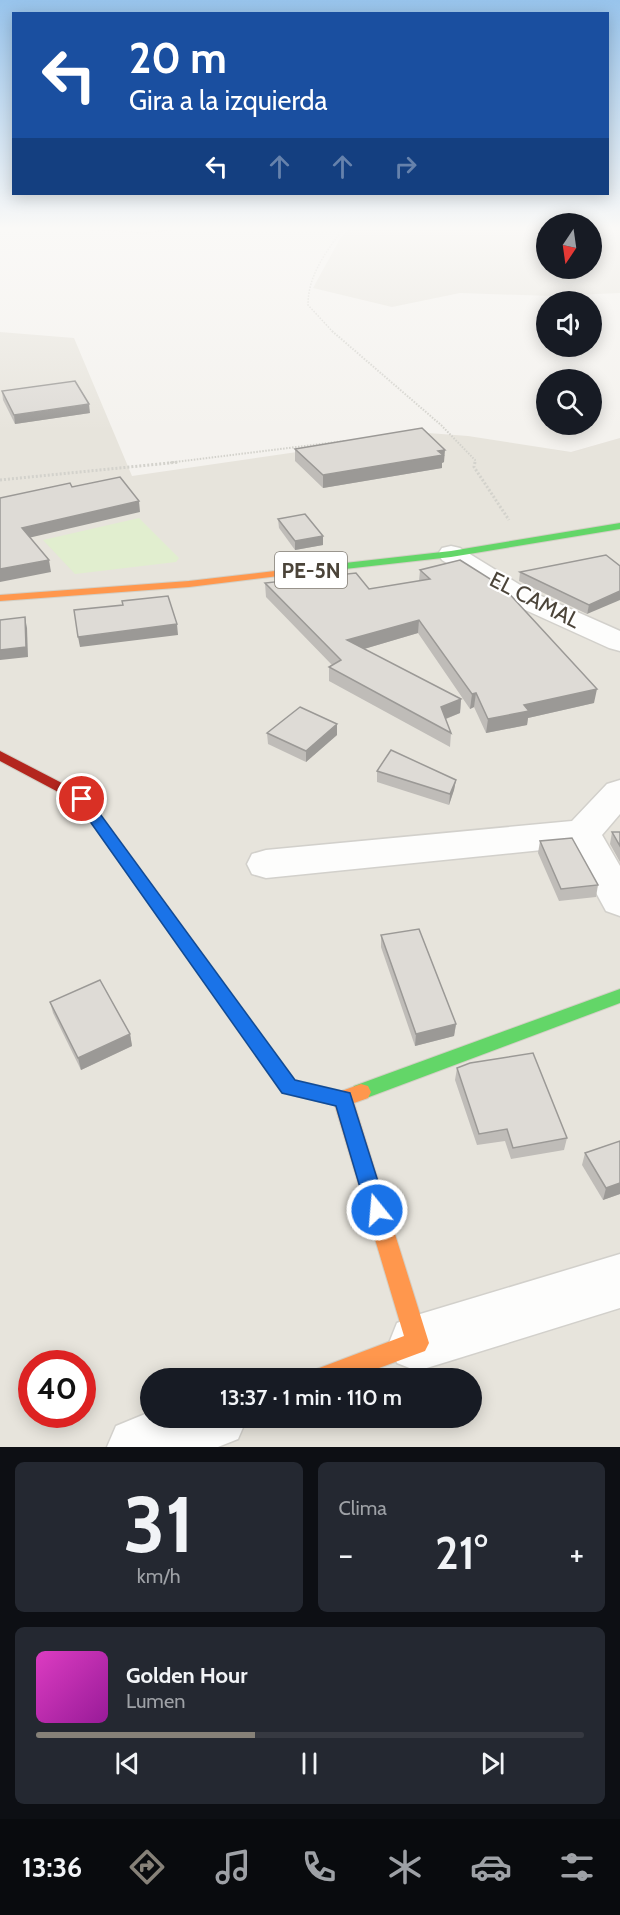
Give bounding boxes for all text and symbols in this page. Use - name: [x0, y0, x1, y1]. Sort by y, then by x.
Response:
- text: 20 m: [129, 32, 227, 84]
- icon: left: [30, 36, 108, 114]
- text: Gira a la izquierda: [129, 84, 328, 117]
- icon: left: [200, 150, 233, 183]
- icon: ahead: [263, 150, 296, 183]
- icon: ahead: [326, 150, 359, 183]
- icon: right: [389, 150, 422, 183]
- north arrow: [536, 213, 602, 279]
- map controls: [536, 213, 602, 435]
- button: sound: [536, 291, 602, 357]
- button: search: [536, 369, 602, 435]
- road number: PE-5N: [275, 552, 347, 588]
- street label: EL CAMAL: [485, 566, 585, 634]
- pin: [56, 773, 107, 824]
- icon: arrive: [65, 782, 98, 815]
- position arrow: [345, 1178, 409, 1242]
- speed limit sign: 40: [18, 1350, 96, 1428]
- text: 13:37 · 1 min · 110 m: [220, 1384, 402, 1411]
- text: 31: [123, 1477, 194, 1572]
- text: Clima: [339, 1496, 387, 1520]
- text: 21°: [435, 1526, 488, 1580]
- text: −: [339, 1534, 353, 1574]
- text: +: [569, 1534, 584, 1574]
- text: km/h: [137, 1564, 181, 1588]
- text: Golden Hour: [126, 1662, 247, 1689]
- text: Lumen: [126, 1689, 185, 1713]
- icon: previous: [111, 1747, 144, 1780]
- icon: pause: [293, 1747, 326, 1780]
- icon: next: [476, 1747, 509, 1780]
- icon: directions: [126, 1846, 168, 1888]
- icon: music: [212, 1846, 254, 1888]
- icon: phone: [298, 1846, 340, 1888]
- icon: climate: [384, 1846, 426, 1888]
- icon: car: [470, 1846, 512, 1888]
- icon: filters: [556, 1846, 598, 1888]
- text: 13:36: [22, 1851, 82, 1884]

